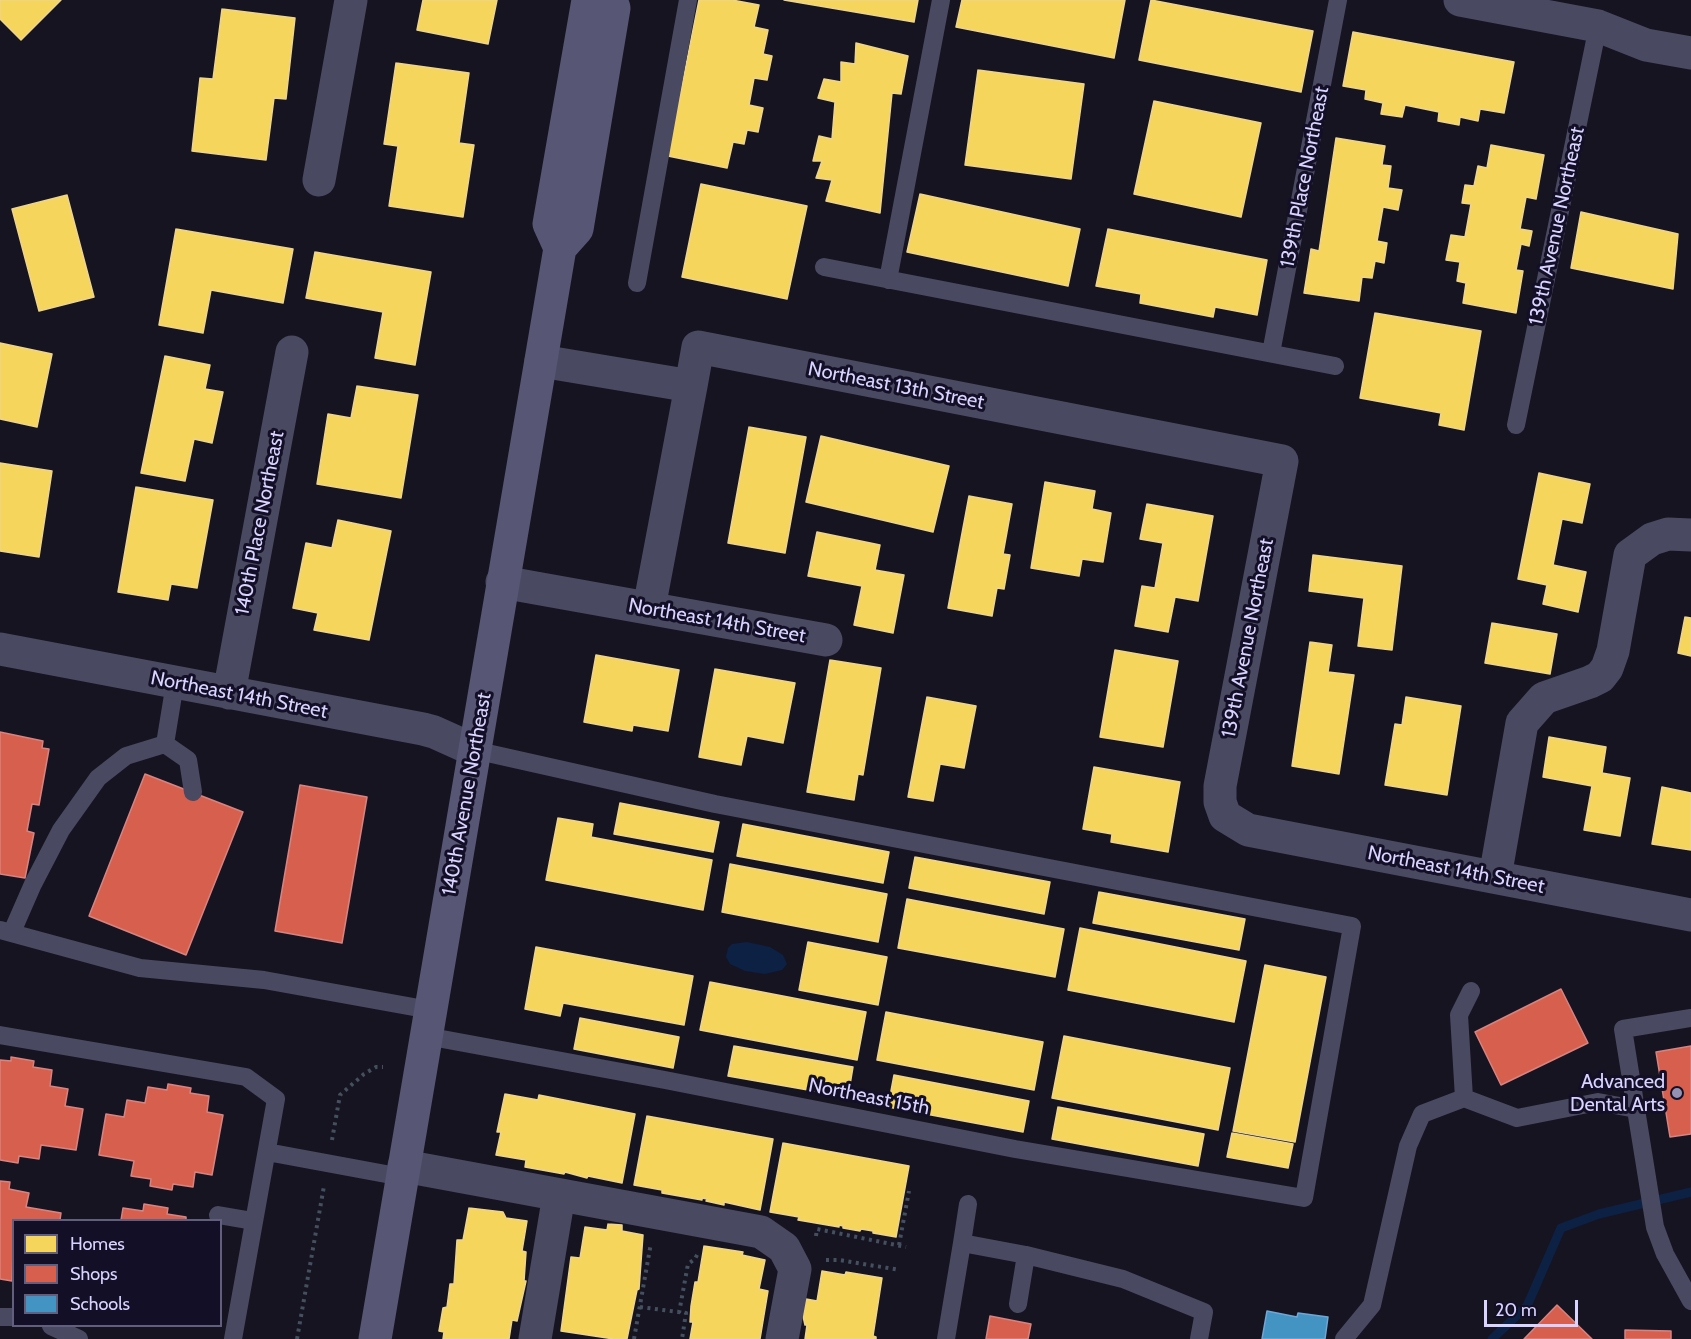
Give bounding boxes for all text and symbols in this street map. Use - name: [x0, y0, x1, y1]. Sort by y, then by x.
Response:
- street label: 139th Place Northeast: [1276, 85, 1334, 269]
- street label: 139th Avenue Northeast: [1524, 125, 1590, 327]
- street label: Northeast 13th Street: [806, 357, 986, 415]
- street label: 140th Place Northeast: [230, 429, 290, 617]
- street label: 139th Avenue Northeast: [1217, 536, 1279, 740]
- street label: Northeast 14th Street: [626, 594, 808, 648]
- street label: Northeast 14th Street: [149, 666, 329, 724]
- street label: 140th Avenue Northeast: [437, 691, 497, 897]
- street label: Northeast 14th Street: [1366, 841, 1546, 899]
- place label: Advanced Dental Arts: [1570, 1070, 1665, 1117]
- street label: Northeast 15th: [806, 1073, 932, 1121]
- marker: Advanced Dental Arts: [1670, 1086, 1684, 1100]
- legend: [12, 1219, 222, 1327]
- text: Homes: [70, 1233, 125, 1255]
- text: Shops: [70, 1263, 118, 1285]
- scale bar: [1487, 1288, 1582, 1326]
- text: Schools: [70, 1293, 130, 1315]
- text: 20 m: [1495, 1299, 1537, 1321]

